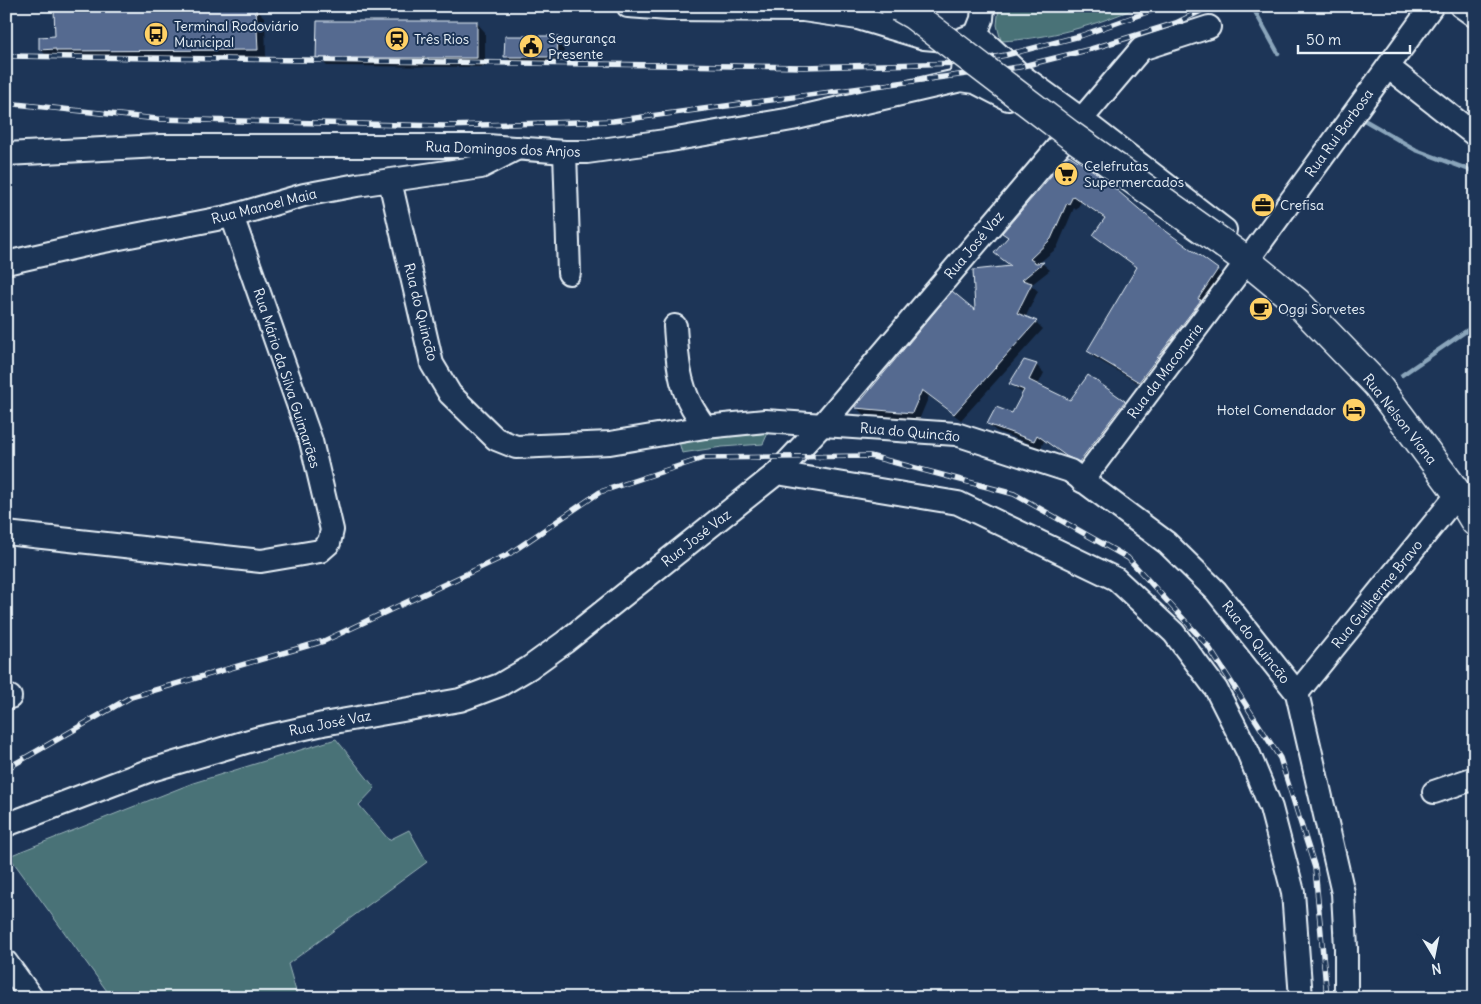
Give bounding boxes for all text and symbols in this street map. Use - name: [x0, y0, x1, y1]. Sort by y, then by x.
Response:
- place label: Terminal Rodoviário Municipal: [174, 17, 299, 51]
- bus stop icon: Terminal Rodoviário Municipal: [143, 21, 169, 47]
- scale bar: [1298, 22, 1411, 54]
- station icon: Três Rios: [384, 26, 410, 52]
- place label: Segurança Presente: [548, 29, 616, 63]
- place label: Três Rios: [414, 30, 469, 48]
- text: 50 m: [1306, 30, 1341, 49]
- public building icon: Segurança Presente: [518, 33, 544, 59]
- street label: Rua Rui Barbosa: [1301, 85, 1377, 181]
- street label: Rua Domingos dos Anjos: [425, 137, 581, 161]
- place label: Celefrutas Supermercados: [1084, 157, 1184, 191]
- supermarket icon: Celefrutas Supermercados: [1053, 161, 1079, 187]
- street label: Rua Manoel Maia: [209, 184, 319, 228]
- office icon: Crefisa: [1250, 192, 1276, 218]
- place label: Crefisa: [1280, 196, 1324, 214]
- street label: Rua José Vaz: [940, 207, 1008, 283]
- street label: Rua do Quincão: [400, 261, 442, 363]
- street label: Rua Mário da Silva Guimarães: [249, 286, 325, 470]
- cafe icon: Oggi Sorvetes: [1248, 296, 1274, 322]
- place label: Oggi Sorvetes: [1278, 300, 1365, 318]
- street label: Rua da Maconaria: [1123, 320, 1207, 422]
- street label: Rua Nelson Viana: [1359, 370, 1441, 468]
- hotel icon: Hotel Comendador: [1341, 397, 1367, 423]
- place label: Hotel Comendador: [1217, 401, 1336, 419]
- street label: Rua do Quincão: [859, 419, 961, 445]
- street label: Rua José Vaz: [658, 505, 735, 571]
- street label: Rua Guilherme Bravo: [1328, 536, 1426, 652]
- street label: Rua do Quincão: [1218, 597, 1294, 687]
- street label: Rua José Vaz: [287, 706, 373, 740]
- north arrow: [1408, 932, 1458, 982]
- text: N: [1430, 959, 1443, 979]

